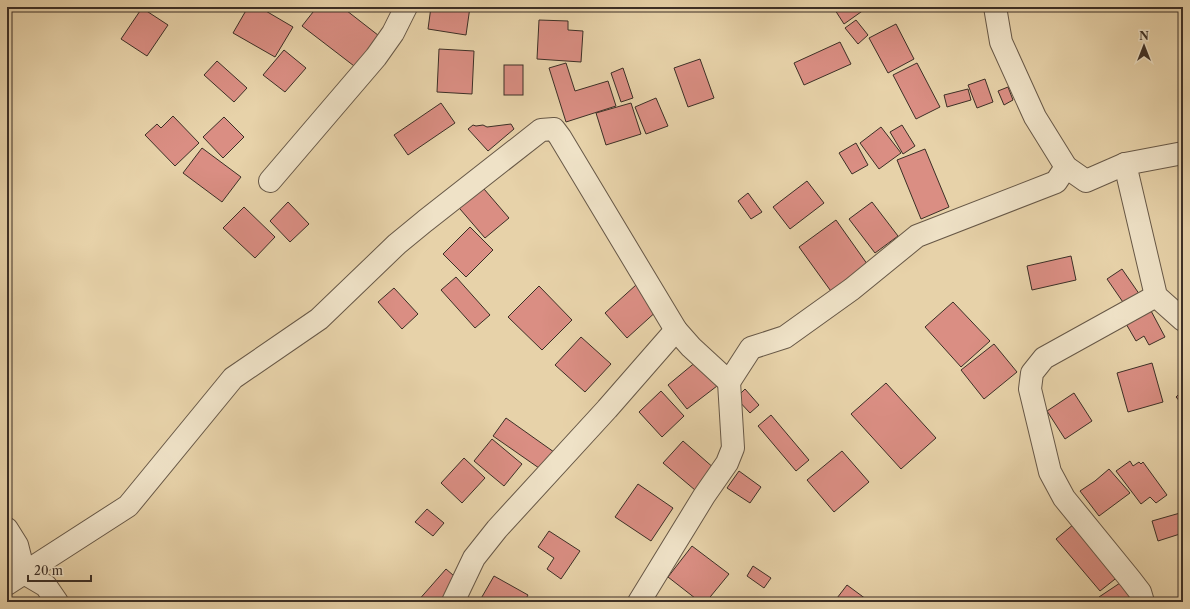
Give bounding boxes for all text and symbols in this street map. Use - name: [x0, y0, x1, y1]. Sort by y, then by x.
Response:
- north arrow: [1124, 26, 1164, 66]
- text: N: [1139, 29, 1149, 43]
- scale bar: [28, 557, 91, 583]
- text: 20 m: [34, 563, 63, 578]

